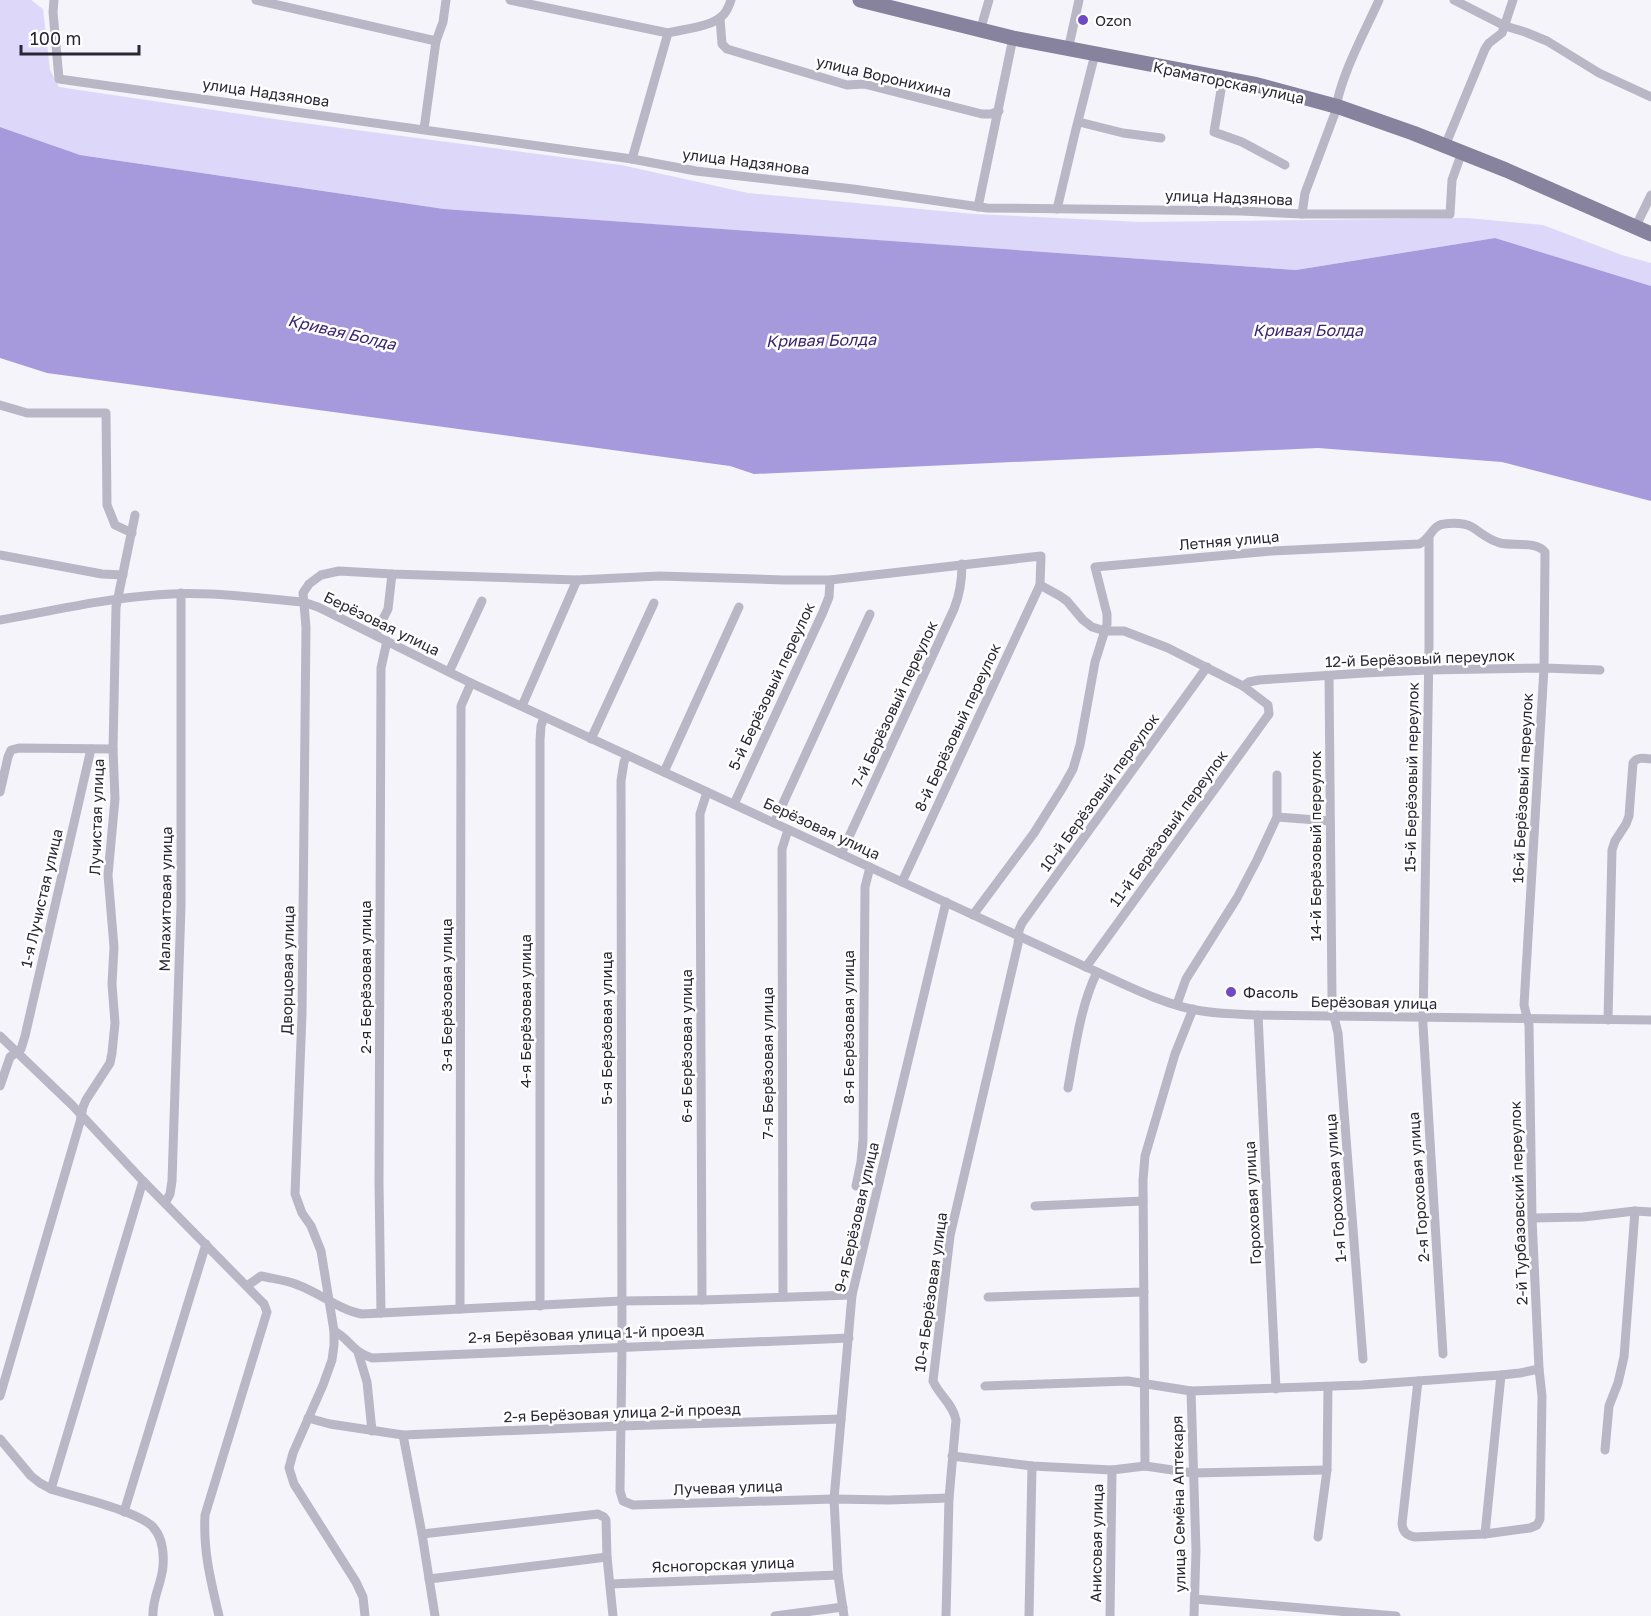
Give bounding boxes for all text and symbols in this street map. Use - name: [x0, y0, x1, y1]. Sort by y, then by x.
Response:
- place label: Ozon: [1095, 11, 1132, 29]
- marker: Ozon: [1076, 13, 1090, 27]
- scale bar: [21, 18, 140, 56]
- text: 100 m: [30, 27, 81, 49]
- street label: улица Воронихина: [815, 52, 953, 100]
- street label: Краматорская улица: [1152, 57, 1306, 107]
- street label: улица Надзянова: [201, 74, 331, 110]
- street label: улица Надзянова: [681, 144, 811, 178]
- street label: улица Надзянова: [1165, 186, 1293, 208]
- water label: Кривая Болда: [286, 310, 399, 354]
- water label: Кривая Болда: [1253, 320, 1364, 340]
- water label: Кривая Болда: [766, 329, 877, 351]
- street label: Летняя улица: [1178, 527, 1280, 553]
- street label: Берёзовая улица: [321, 587, 443, 659]
- street label: 5-й Берёзовый переулок: [724, 599, 818, 773]
- street label: 7-й Берёзовый переулок: [847, 617, 941, 790]
- street label: 8-й Берёзовый переулок: [910, 640, 1004, 814]
- street label: 12-й Берёзовый переулок: [1325, 646, 1516, 670]
- street label: 15-й Берёзовый переулок: [1400, 681, 1422, 872]
- street label: 16-й Берёзовый переулок: [1508, 692, 1536, 884]
- street label: 10-й Берёзовый переулок: [1036, 709, 1163, 874]
- street label: 11-й Берёзовый переулок: [1105, 746, 1231, 910]
- street label: 14-й Берёзовый переулок: [1306, 750, 1324, 941]
- street label: Лучистая улица: [85, 758, 107, 876]
- street label: Берёзовая улица: [761, 793, 883, 863]
- street label: Малахитовая улица: [155, 826, 175, 972]
- street label: 1-я Лучистая улица: [16, 827, 66, 969]
- street label: 2-я Берёзовая улица: [356, 900, 374, 1054]
- street label: Дворцовая улица: [277, 905, 297, 1035]
- street label: 3-я Берёзовая улица: [437, 918, 455, 1072]
- street label: 4-я Берёзовая улица: [516, 934, 534, 1088]
- street label: 8-я Берёзовая улица: [839, 950, 857, 1104]
- street label: 5-я Берёзовая улица: [597, 951, 615, 1105]
- street label: 6-я Берёзовая улица: [677, 969, 695, 1123]
- place label: Фасоль: [1243, 983, 1298, 1001]
- marker: Фасоль: [1224, 985, 1238, 999]
- street label: 7-я Берёзовая улица: [758, 987, 776, 1139]
- street label: Берёзовая улица: [1311, 992, 1437, 1012]
- street label: 2-й Турбазовский переулок: [1505, 1100, 1531, 1305]
- street label: 2-я Гороховая улица: [1404, 1111, 1432, 1263]
- street label: 1-я Гороховая улица: [1321, 1113, 1349, 1263]
- street label: 9-я Берёзовая улица: [830, 1140, 882, 1294]
- street label: Гороховая улица: [1240, 1141, 1264, 1265]
- street label: 10-я Берёзовая улица: [910, 1211, 950, 1373]
- street label: 2-я Берёзовая улица 1-й проезд: [468, 1320, 704, 1346]
- street label: 2-я Берёзовая улица 2-й проезд: [503, 1399, 741, 1425]
- street label: улица Семёна Аптекаря: [1167, 1415, 1189, 1593]
- street label: Лучевая улица: [673, 1476, 783, 1498]
- street label: Анисовая улица: [1086, 1483, 1106, 1603]
- street label: Ясногорская улица: [651, 1553, 795, 1575]

